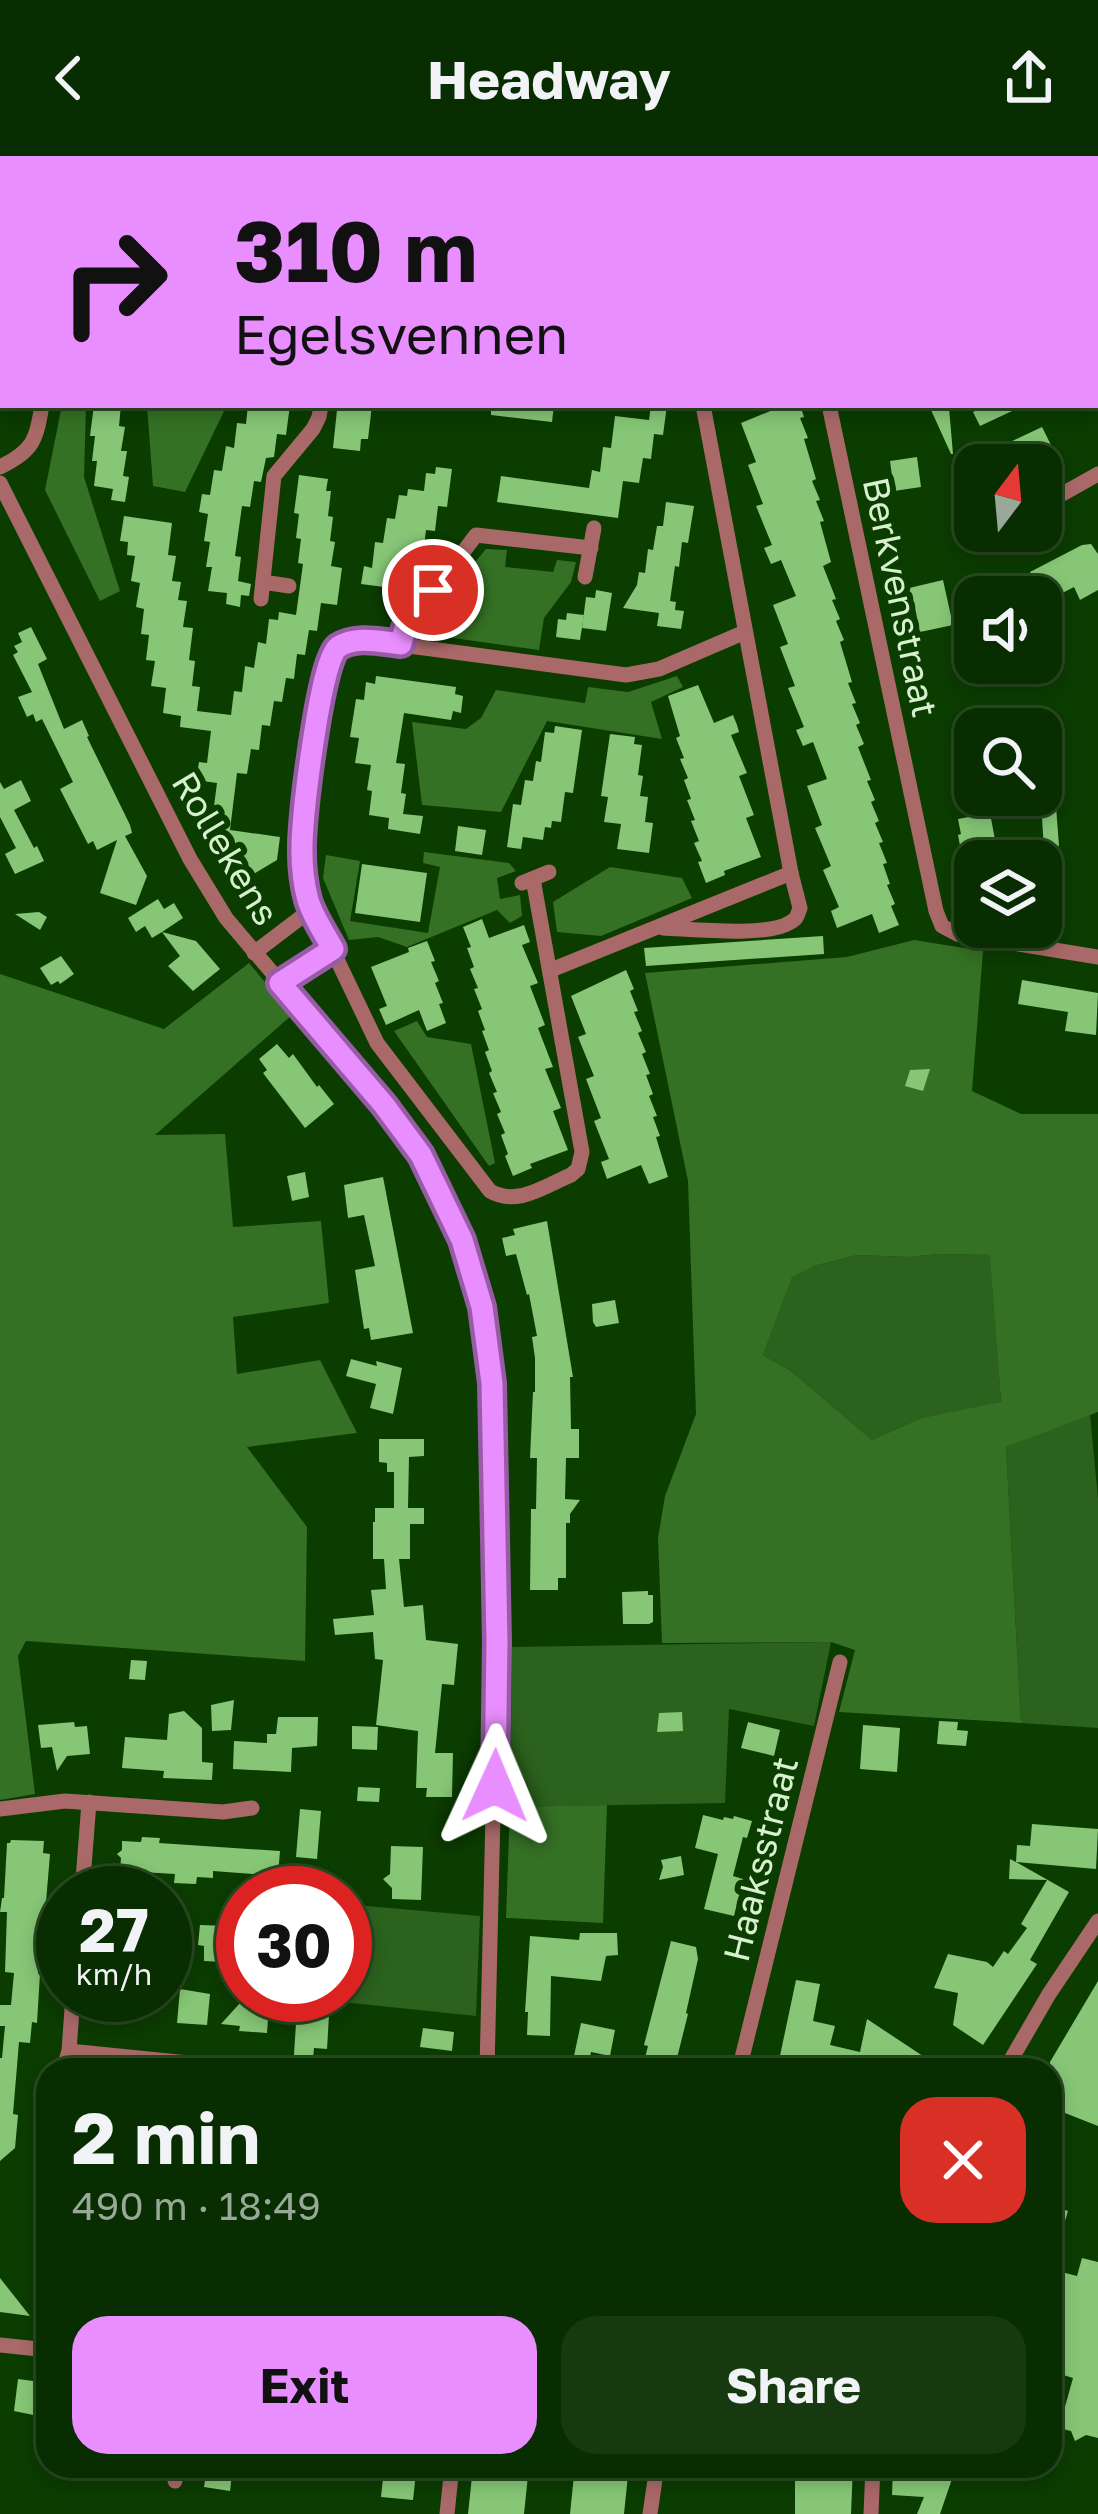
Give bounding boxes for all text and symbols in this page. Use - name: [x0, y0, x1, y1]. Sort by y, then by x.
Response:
- icon: back: [36, 45, 102, 111]
- icon: share: [996, 45, 1062, 111]
- text: Headway: [427, 46, 671, 111]
- text: 310 m: [234, 200, 478, 300]
- icon: right: [36, 204, 192, 360]
- text: Egelsvennen: [234, 301, 568, 366]
- north arrow: [954, 444, 1062, 552]
- map controls: [954, 444, 1062, 948]
- street label: Berkvenstraat: [855, 473, 947, 721]
- pin: [382, 539, 484, 641]
- icon: arrive: [400, 557, 466, 623]
- button: sound: [954, 576, 1062, 684]
- button: search: [954, 708, 1062, 816]
- street label: Rollekens: [164, 764, 288, 932]
- button: layers: [954, 840, 1062, 948]
- position arrow: [432, 1723, 558, 1849]
- street label: Haaksstraat: [714, 1752, 806, 1966]
- speed limit sign: 30: [216, 1866, 372, 2022]
- text: 27: [79, 1893, 149, 1965]
- text: km/h: [76, 1956, 152, 1992]
- text: 2 min: [72, 2093, 260, 2180]
- button: close: [900, 2097, 1026, 2223]
- text: 490 m · 18:49: [72, 2182, 321, 2229]
- button: Exit: [72, 2316, 537, 2454]
- button: Share: [561, 2316, 1026, 2454]

